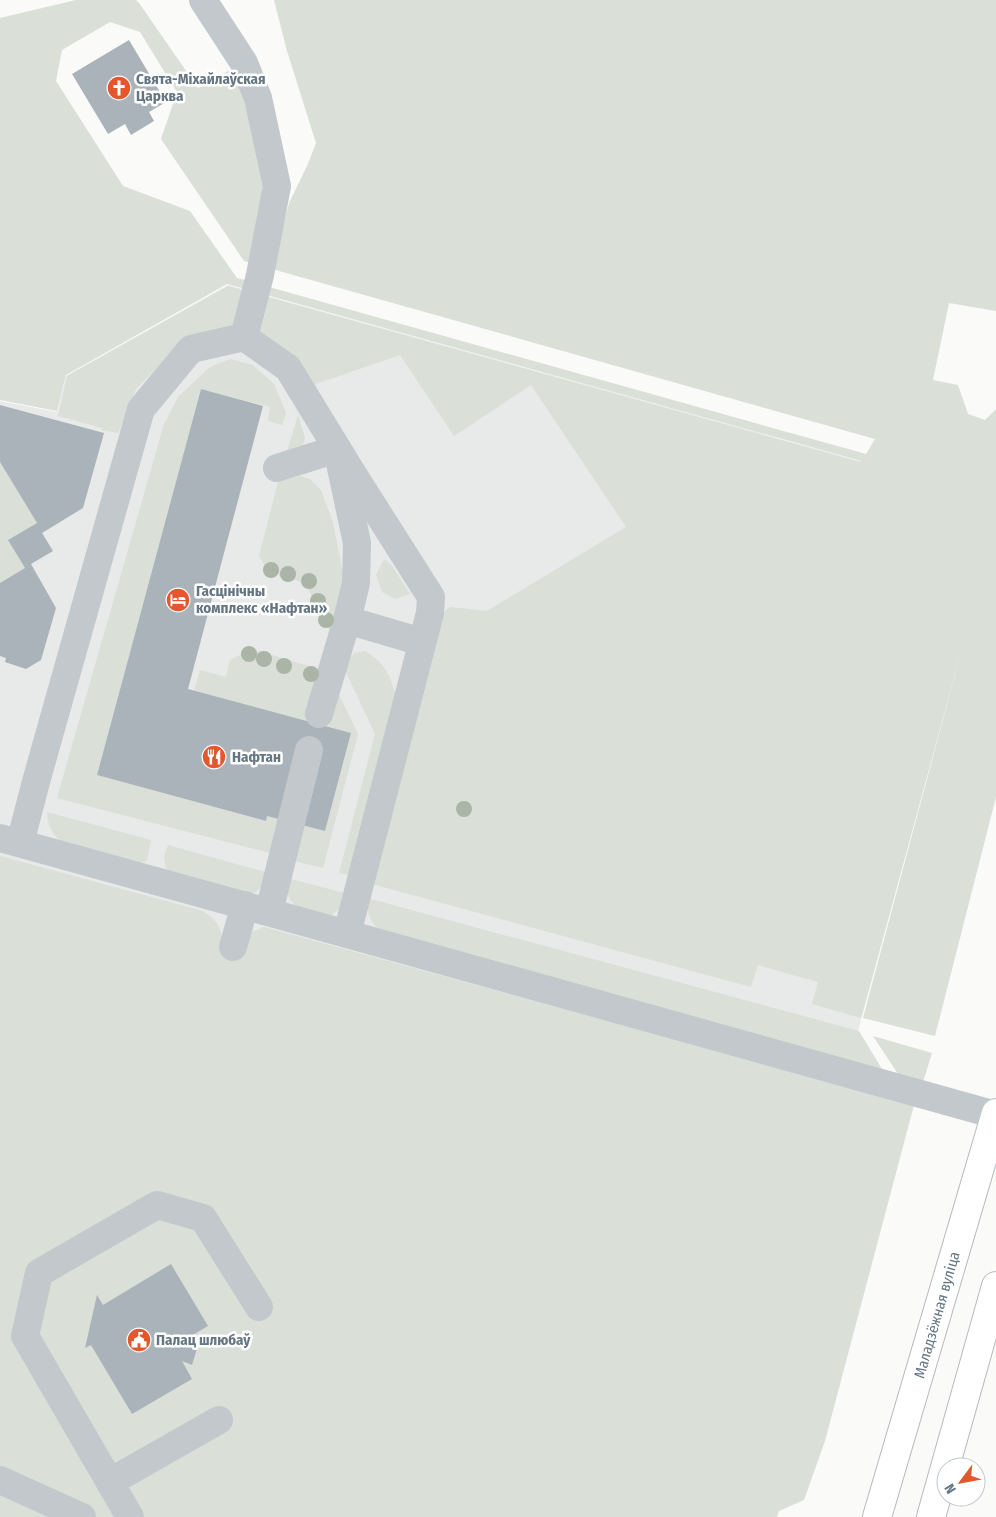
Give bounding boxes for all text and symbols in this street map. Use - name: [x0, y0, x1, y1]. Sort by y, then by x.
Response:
- place label: Свята-Міхайлаўская Царква: [136, 70, 266, 105]
- church icon: Свята-Міхайлаўская Царква: [106, 75, 132, 101]
- place label: Гасцінічны комплекс «Нафтан»: [196, 582, 328, 617]
- hotel icon: Гасцінічны комплекс «Нафтан»: [165, 587, 191, 613]
- restaurant icon: Нафтан: [201, 744, 227, 770]
- place label: Нафтан: [232, 748, 281, 766]
- street label: Маладзёжная вуліца: [910, 1250, 964, 1380]
- public building icon: Палац шлюбаў: [126, 1327, 152, 1353]
- place label: Палац шлюбаў: [156, 1331, 251, 1349]
- north arrow: [936, 1457, 986, 1507]
- text: N: [941, 1481, 960, 1497]

